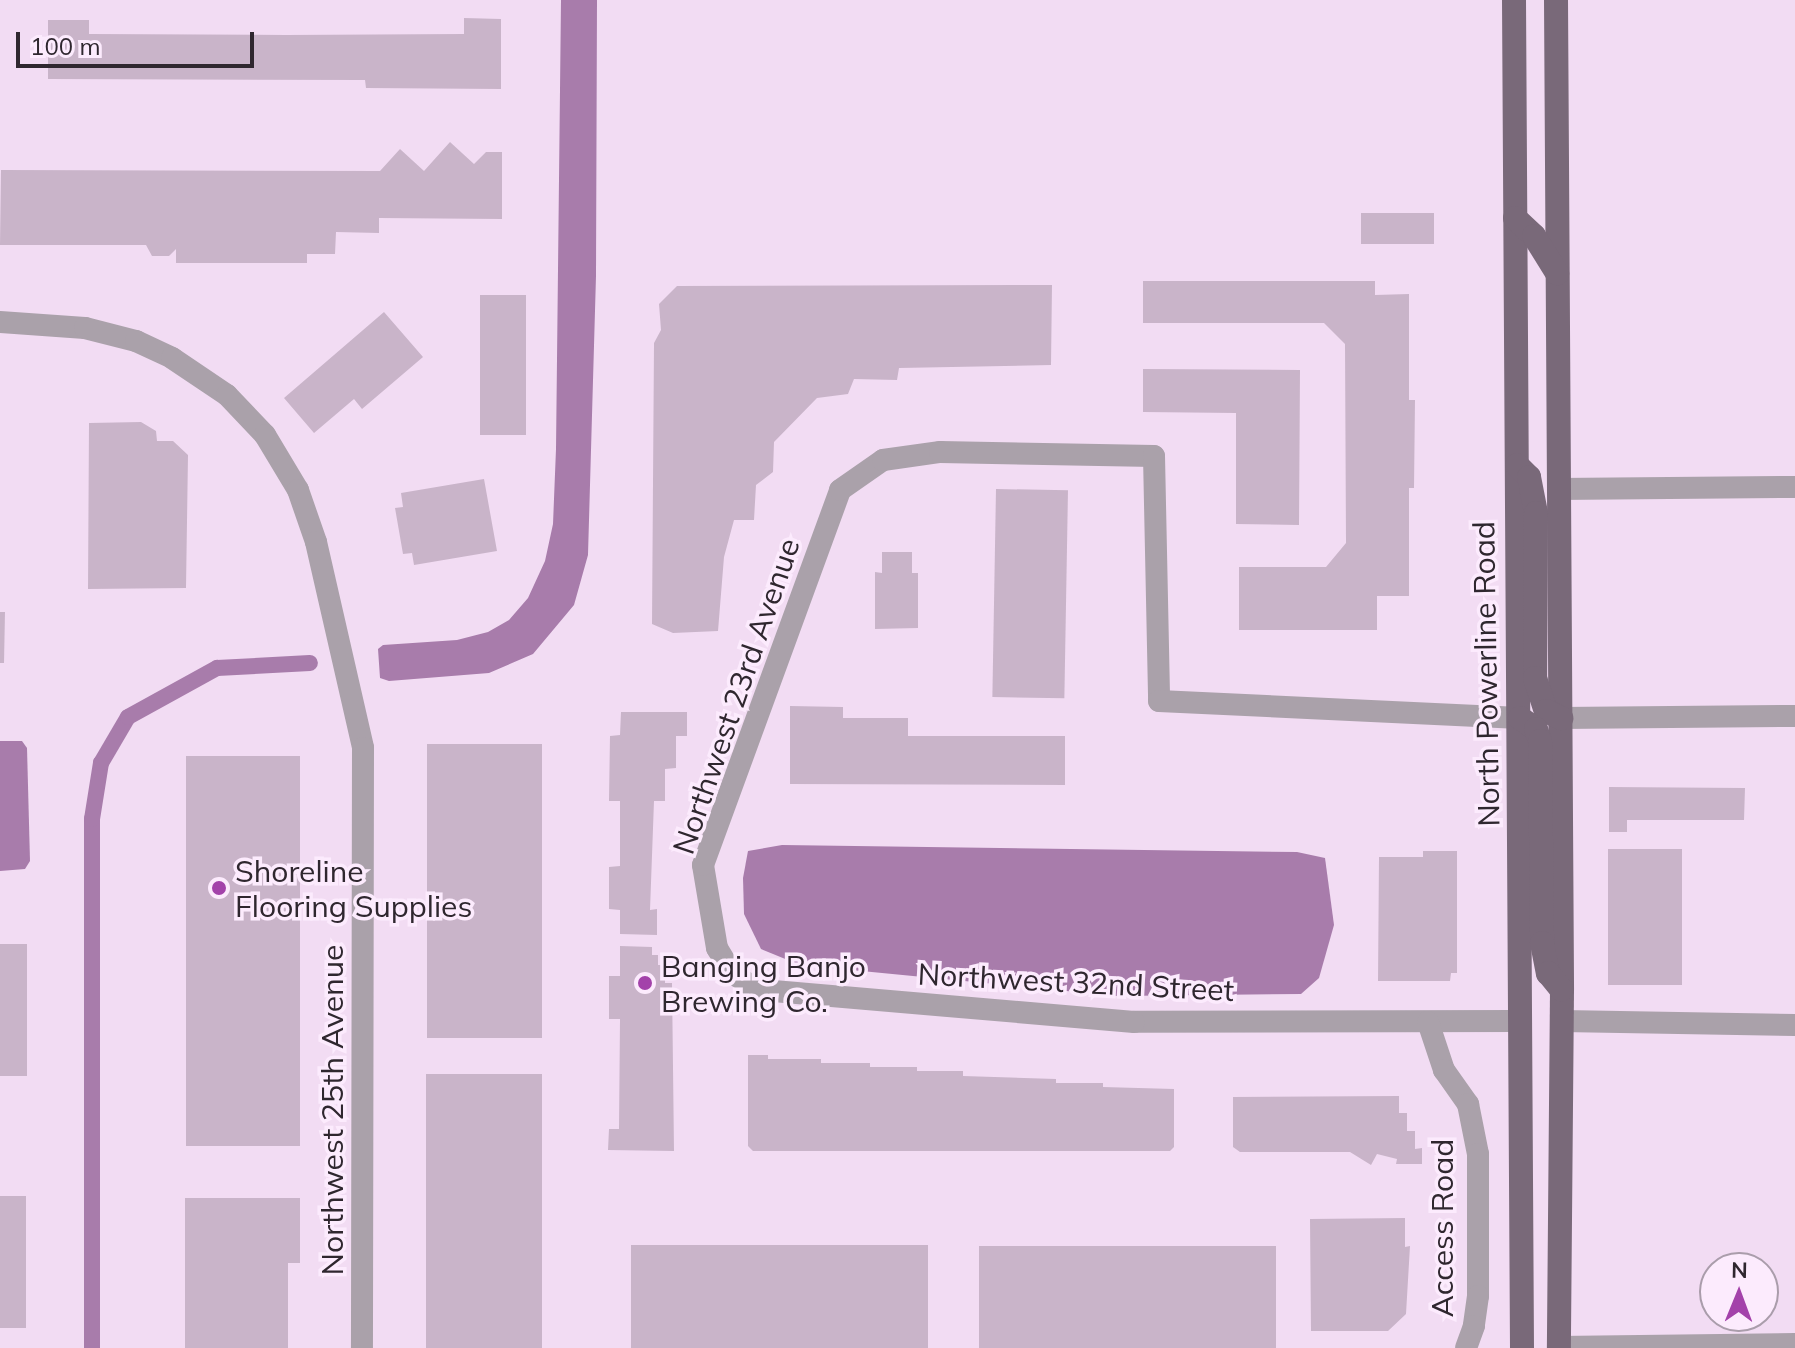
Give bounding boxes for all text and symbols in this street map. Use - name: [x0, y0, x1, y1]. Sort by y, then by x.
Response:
- scale bar: [20, 16, 258, 66]
- text: 100 m: [30, 31, 101, 61]
- street label: North Powerline Road: [1465, 521, 1507, 827]
- street label: Northwest 23rd Avenue: [665, 533, 807, 859]
- place label: Shoreline Flooring Supplies: [235, 853, 472, 924]
- marker: Shoreline Flooring Supplies: [210, 879, 228, 897]
- street label: Northwest 25th Avenue: [314, 945, 350, 1275]
- place label: Banging Banjo Brewing Co.: [661, 948, 866, 1018]
- street label: Northwest 32nd Street: [917, 956, 1235, 1008]
- marker: Banging Banjo Brewing Co.: [636, 974, 654, 992]
- street label: Access Road: [1424, 1139, 1460, 1317]
- north arrow: [1699, 1252, 1779, 1332]
- text: N: [1731, 1256, 1748, 1284]

